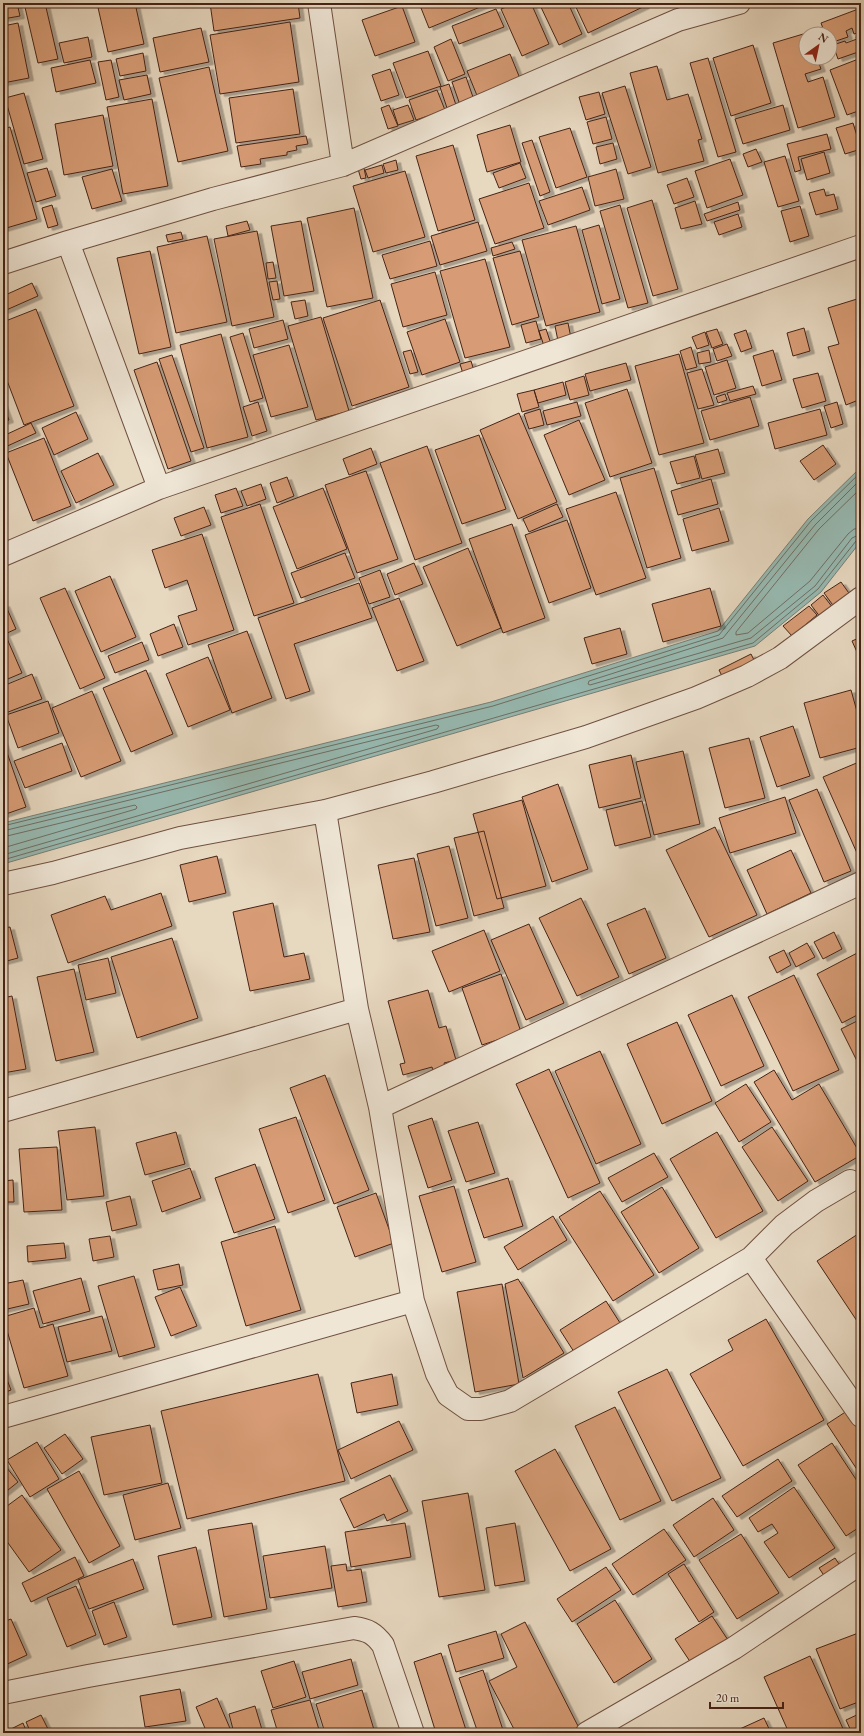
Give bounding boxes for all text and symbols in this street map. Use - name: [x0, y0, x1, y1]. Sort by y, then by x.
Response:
- north arrow: [798, 26, 838, 66]
- text: N: [816, 29, 831, 46]
- scale bar: [710, 1684, 783, 1710]
- text: 20 m: [716, 1690, 740, 1706]

